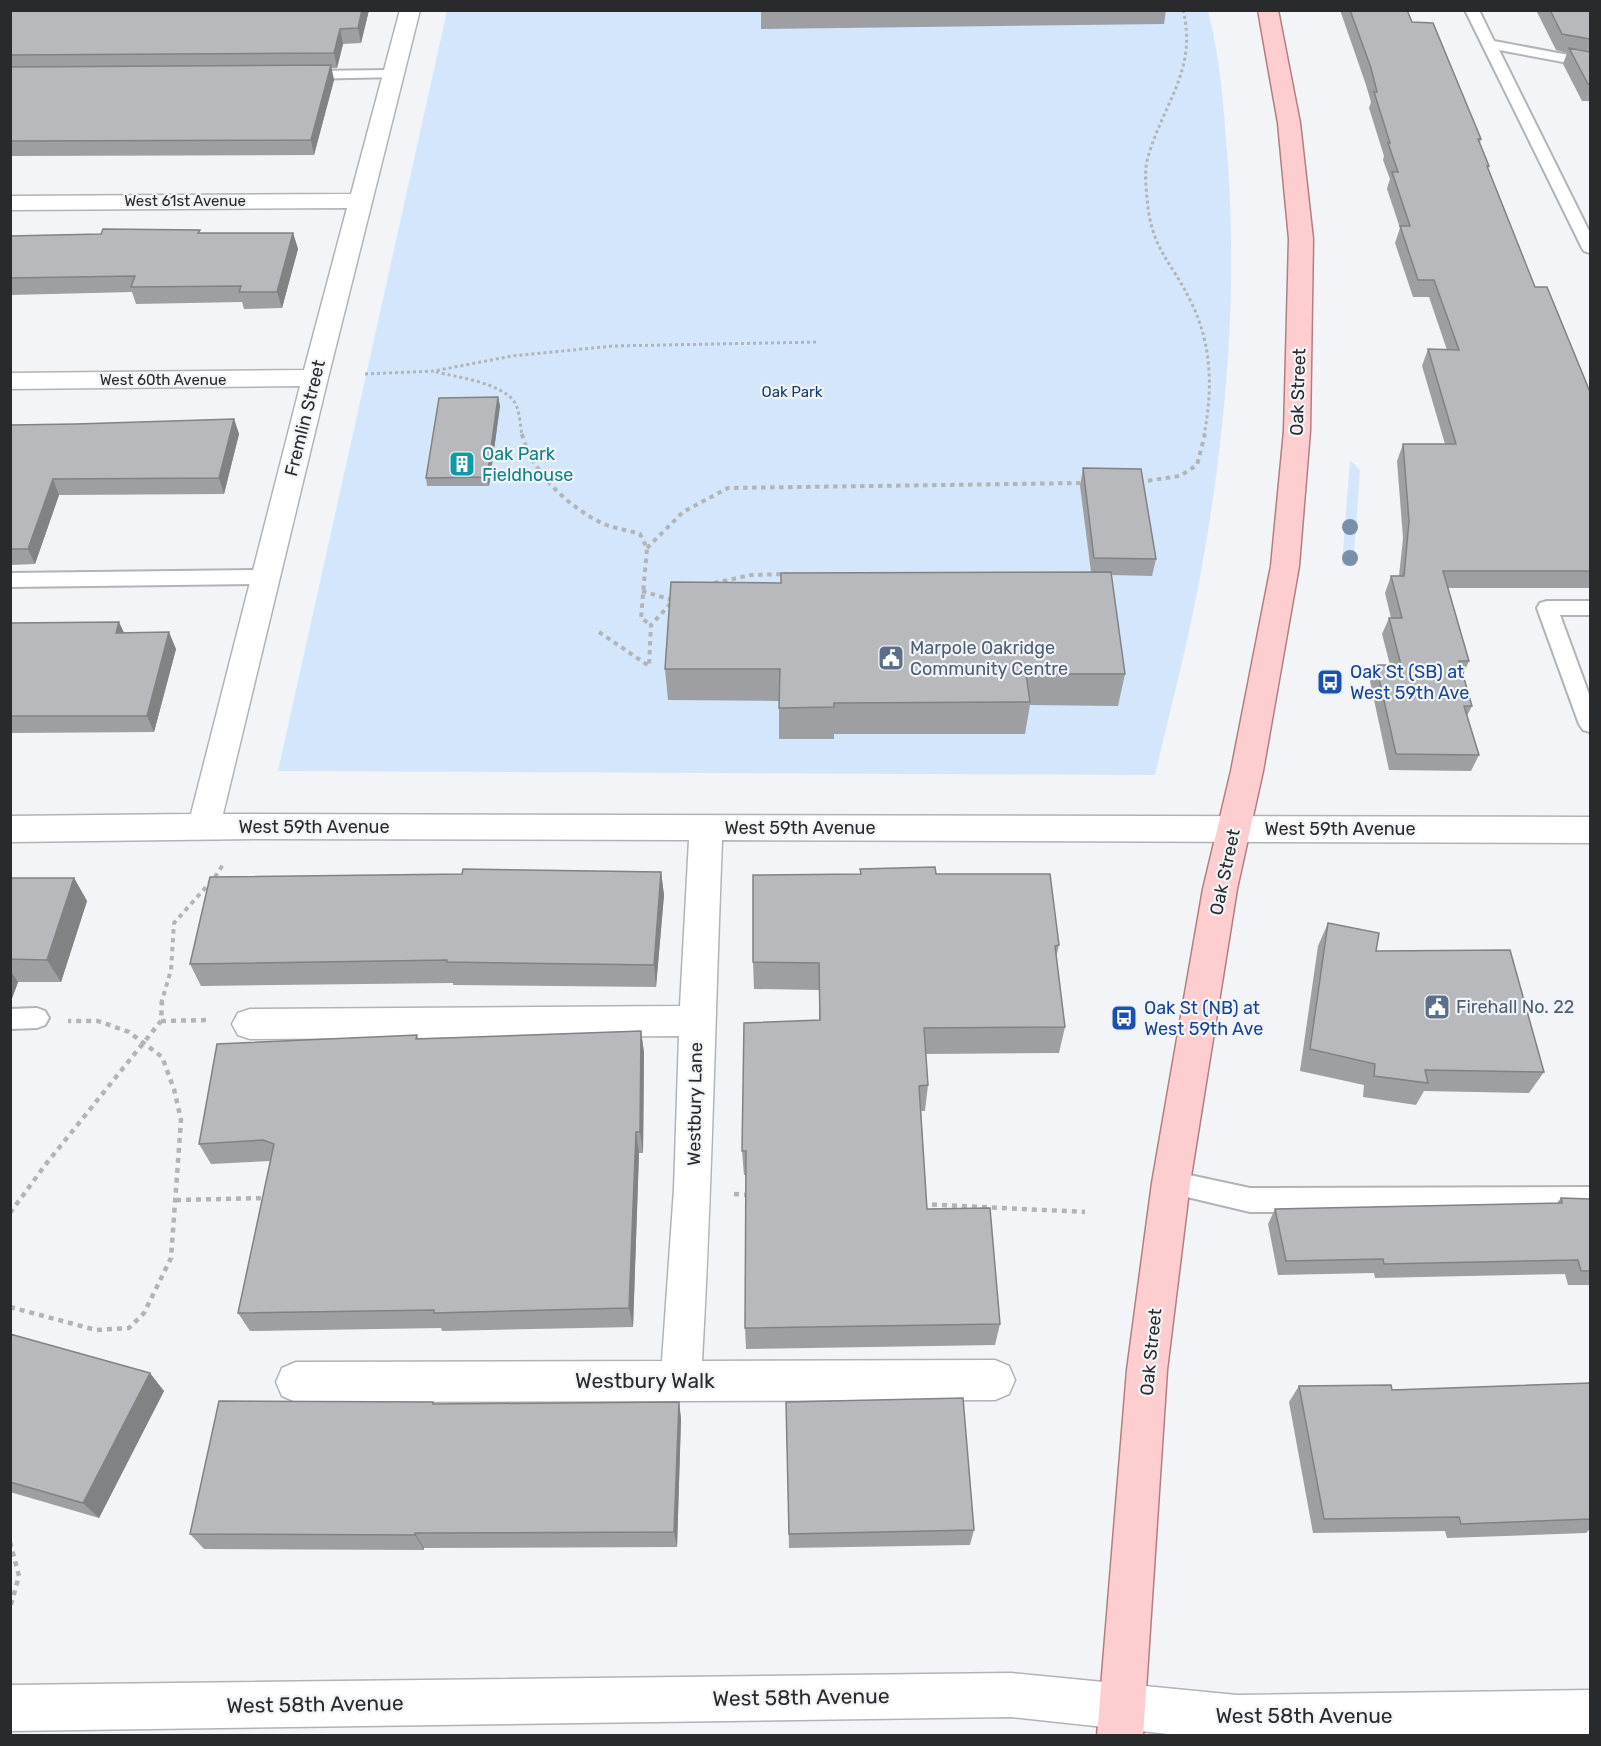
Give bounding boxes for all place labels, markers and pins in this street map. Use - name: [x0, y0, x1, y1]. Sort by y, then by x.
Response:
- place label: Oak Park Fieldhouse: [482, 443, 573, 486]
- building icon: Oak Park Fieldhouse: [447, 449, 477, 479]
- place label: Marpole Oakridge Community Centre: [910, 637, 1068, 680]
- public building icon: Marpole Oakridge Community Centre: [876, 643, 906, 673]
- place label: Oak St (SB) at West 59th Ave: [1350, 661, 1469, 704]
- bus stop icon: Oak St (SB) at West 59th Ave: [1315, 667, 1345, 697]
- public building icon: Firehall No. 22: [1422, 992, 1452, 1022]
- place label: Firehall No. 22: [1456, 996, 1574, 1018]
- place label: Oak St (NB) at West 59th Ave: [1144, 997, 1263, 1040]
- bus stop icon: Oak St (NB) at West 59th Ave: [1109, 1003, 1139, 1033]

